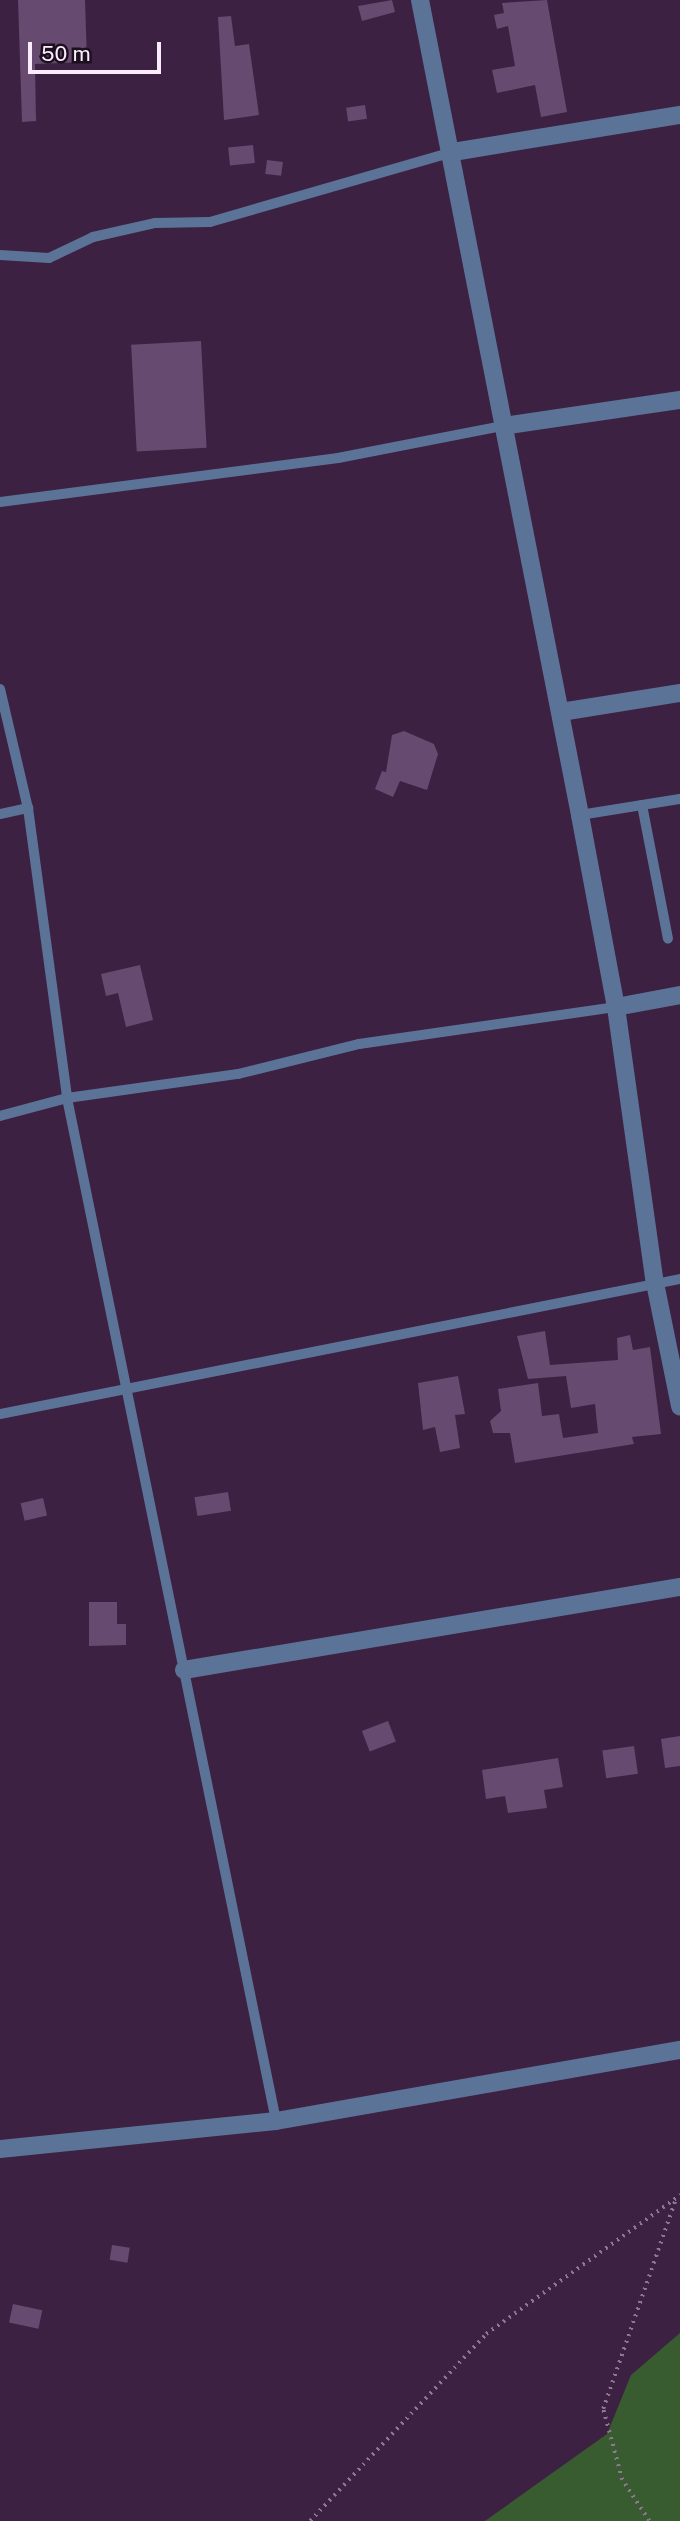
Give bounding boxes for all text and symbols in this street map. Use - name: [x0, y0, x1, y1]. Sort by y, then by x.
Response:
- scale bar: [32, 28, 164, 72]
- text: 50 m: [41, 41, 91, 66]

